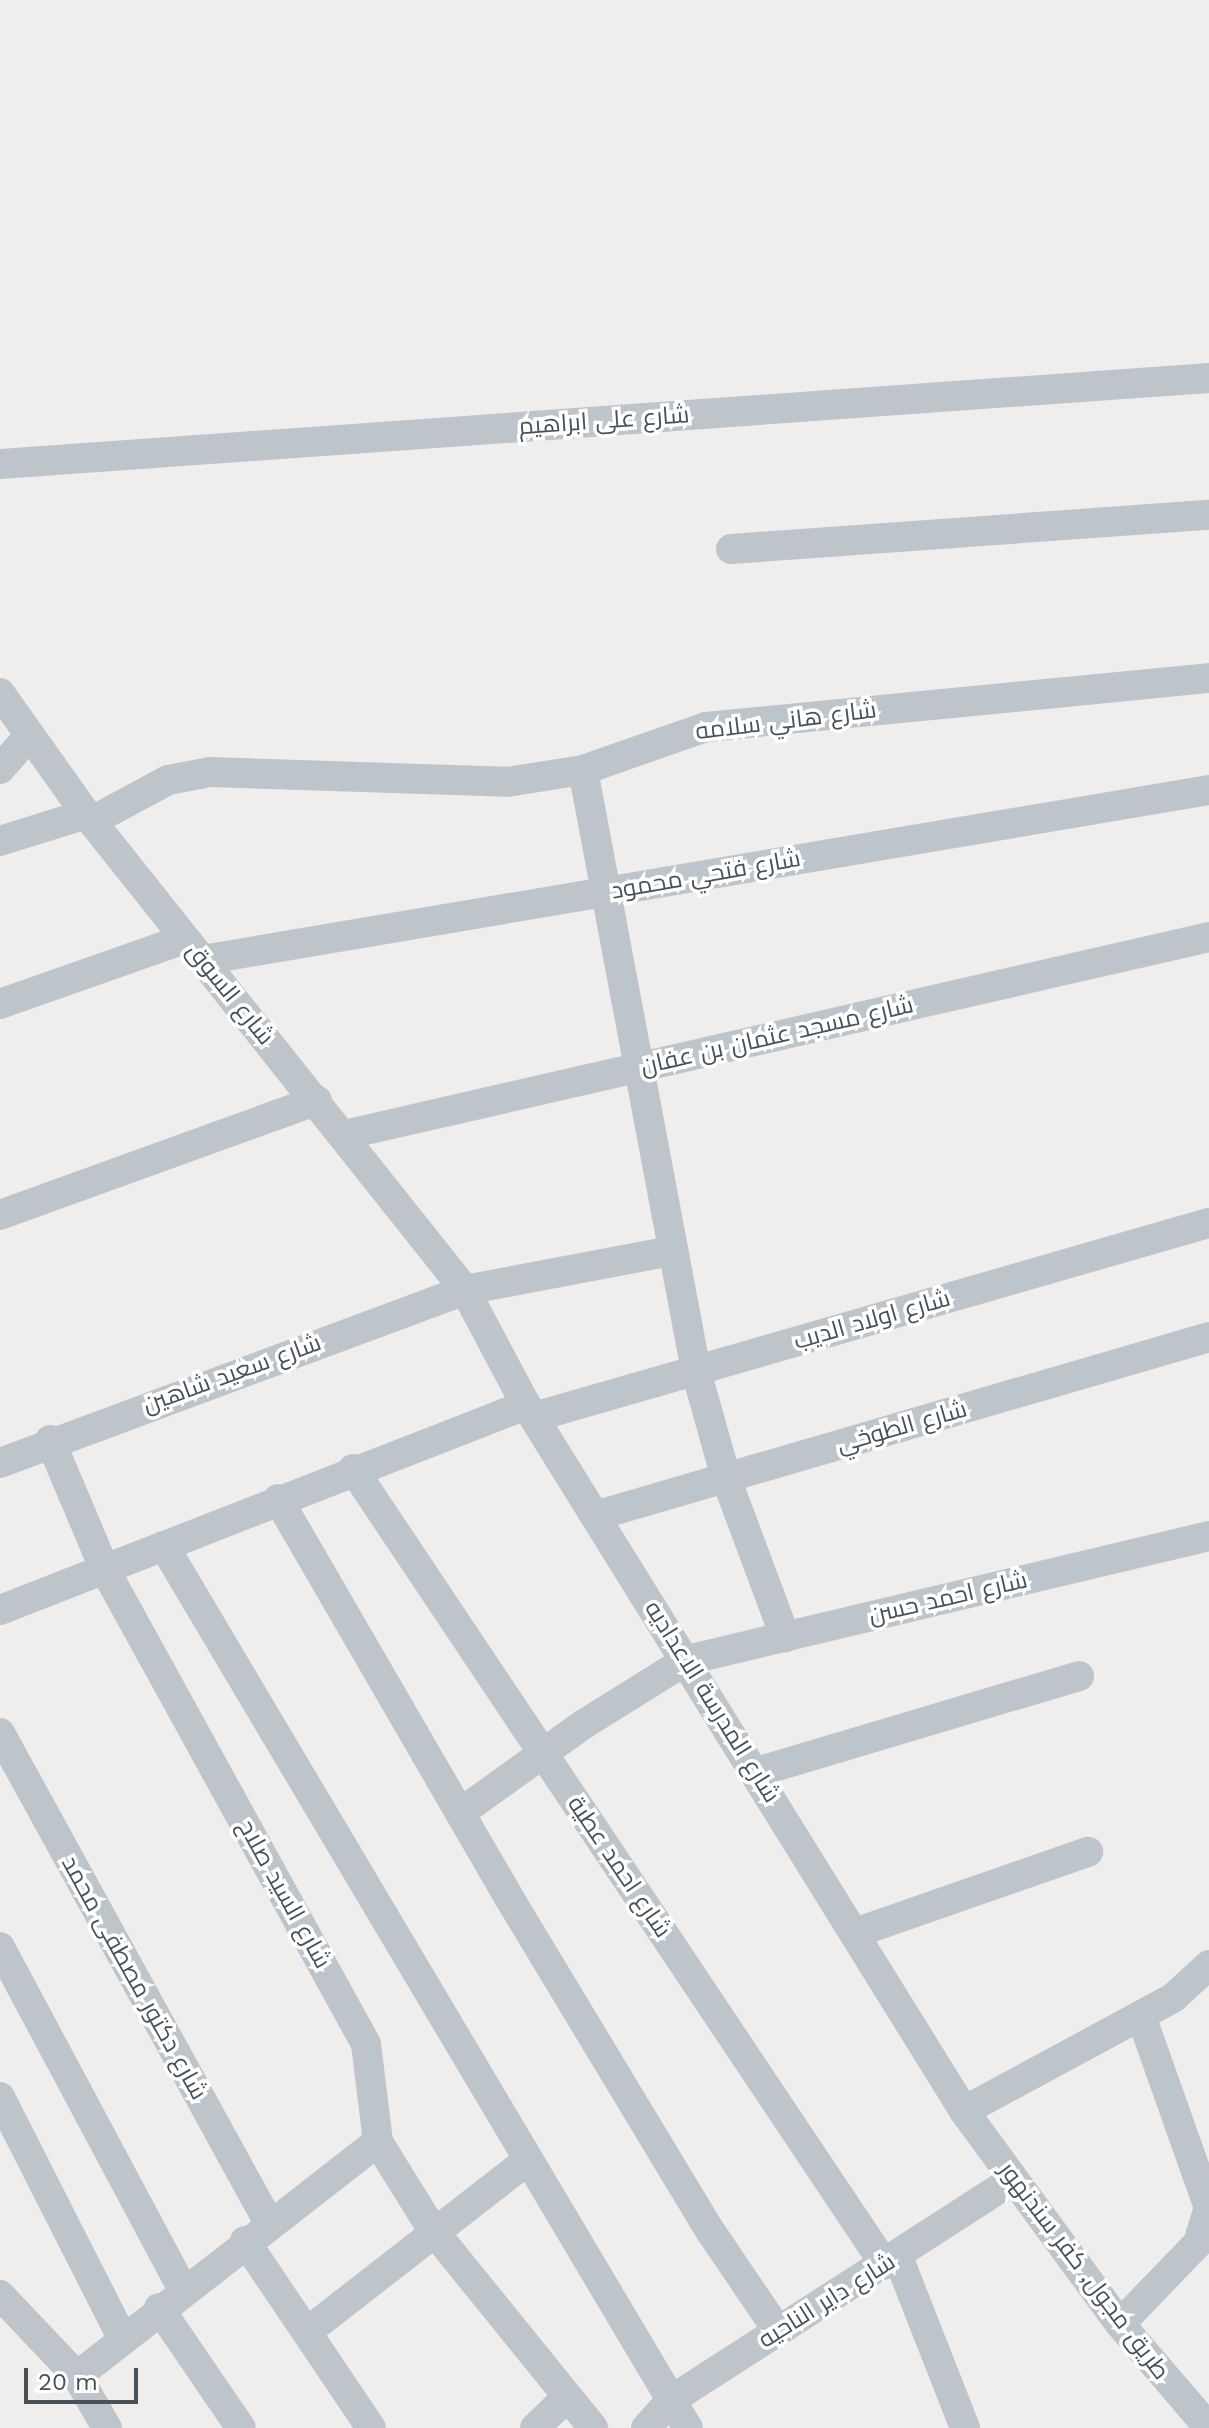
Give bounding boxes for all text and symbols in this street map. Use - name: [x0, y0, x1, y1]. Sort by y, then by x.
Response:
- street label: شارع على ابراهيم: [518, 401, 690, 441]
- street label: شارع هاني سلامه: [694, 696, 878, 746]
- street label: شارع فتحي محمود: [609, 844, 803, 906]
- street label: شارع السوق: [180, 937, 280, 1051]
- street label: شارع مسجد عثمان بن عفان: [638, 991, 916, 1081]
- street label: شارع اولاد الديب: [790, 1284, 954, 1356]
- street label: شارع سعيد شاهين: [139, 1328, 325, 1420]
- street label: شارع الطوخي: [834, 1395, 970, 1459]
- street label: شارع احمد حسن: [866, 1566, 1030, 1630]
- street label: شارع المدرسة الاعداديه: [638, 1596, 786, 1808]
- street label: شارع احمد عطية: [561, 1791, 677, 1943]
- street label: شارع السيد صلاح: [231, 1814, 337, 1974]
- street label: شارع دكتور مصطفى محمد: [55, 1851, 213, 2105]
- street label: طريق مجول, كفر سندنهور: [993, 2156, 1175, 2386]
- street label: شارع داير الناحيه: [753, 2247, 901, 2355]
- scale bar: [28, 2352, 142, 2402]
- text: 20 m: [38, 2368, 98, 2396]

